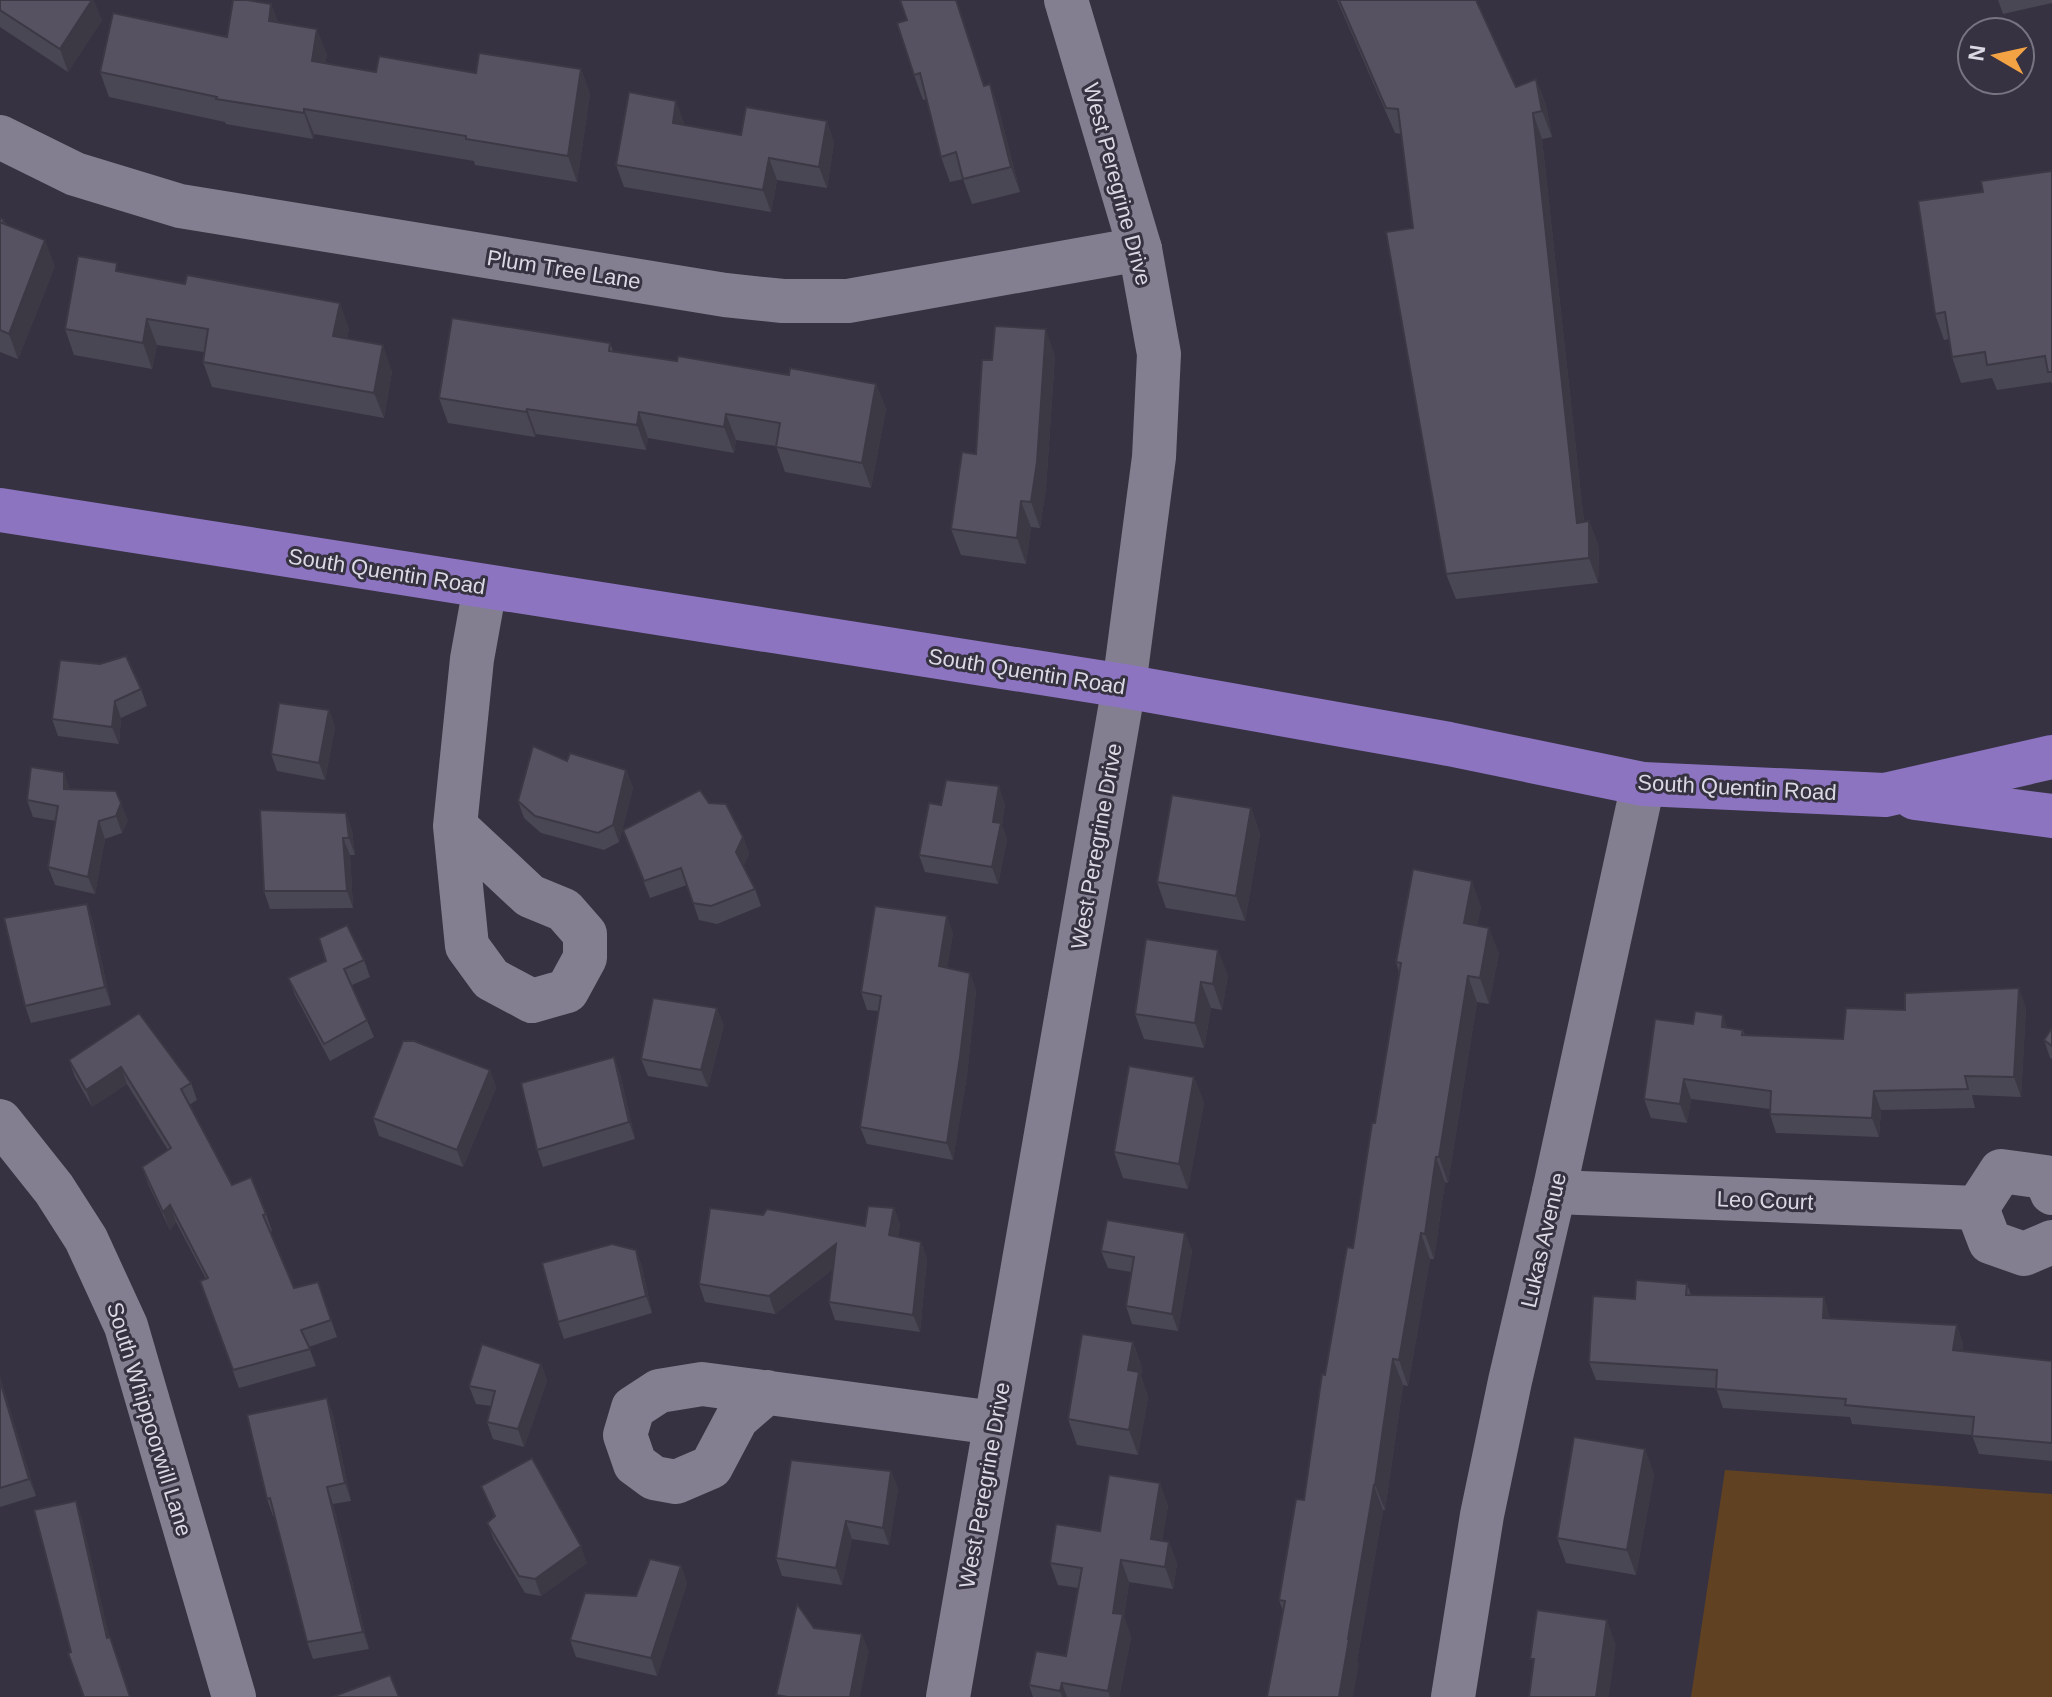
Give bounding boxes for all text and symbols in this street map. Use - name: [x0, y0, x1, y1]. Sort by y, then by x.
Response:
- north arrow: [1956, 16, 2036, 96]
- text: N: [1963, 43, 1990, 63]
- street label: West Peregrine Drive: [1078, 80, 1157, 288]
- street label: Plum Tree Lane: [485, 245, 643, 294]
- street label: South Quentin Road: [287, 544, 487, 599]
- street label: South Quentin Road: [927, 644, 1127, 699]
- street label: West Peregrine Drive: [1066, 741, 1127, 951]
- street label: South Quentin Road: [1637, 770, 1837, 805]
- street label: Lukas Avenue: [1516, 1170, 1571, 1310]
- street label: Leo Court: [1716, 1186, 1814, 1215]
- street label: South Whippoorwill Lane: [102, 1299, 197, 1539]
- street label: West Peregrine Drive: [954, 1380, 1015, 1590]

